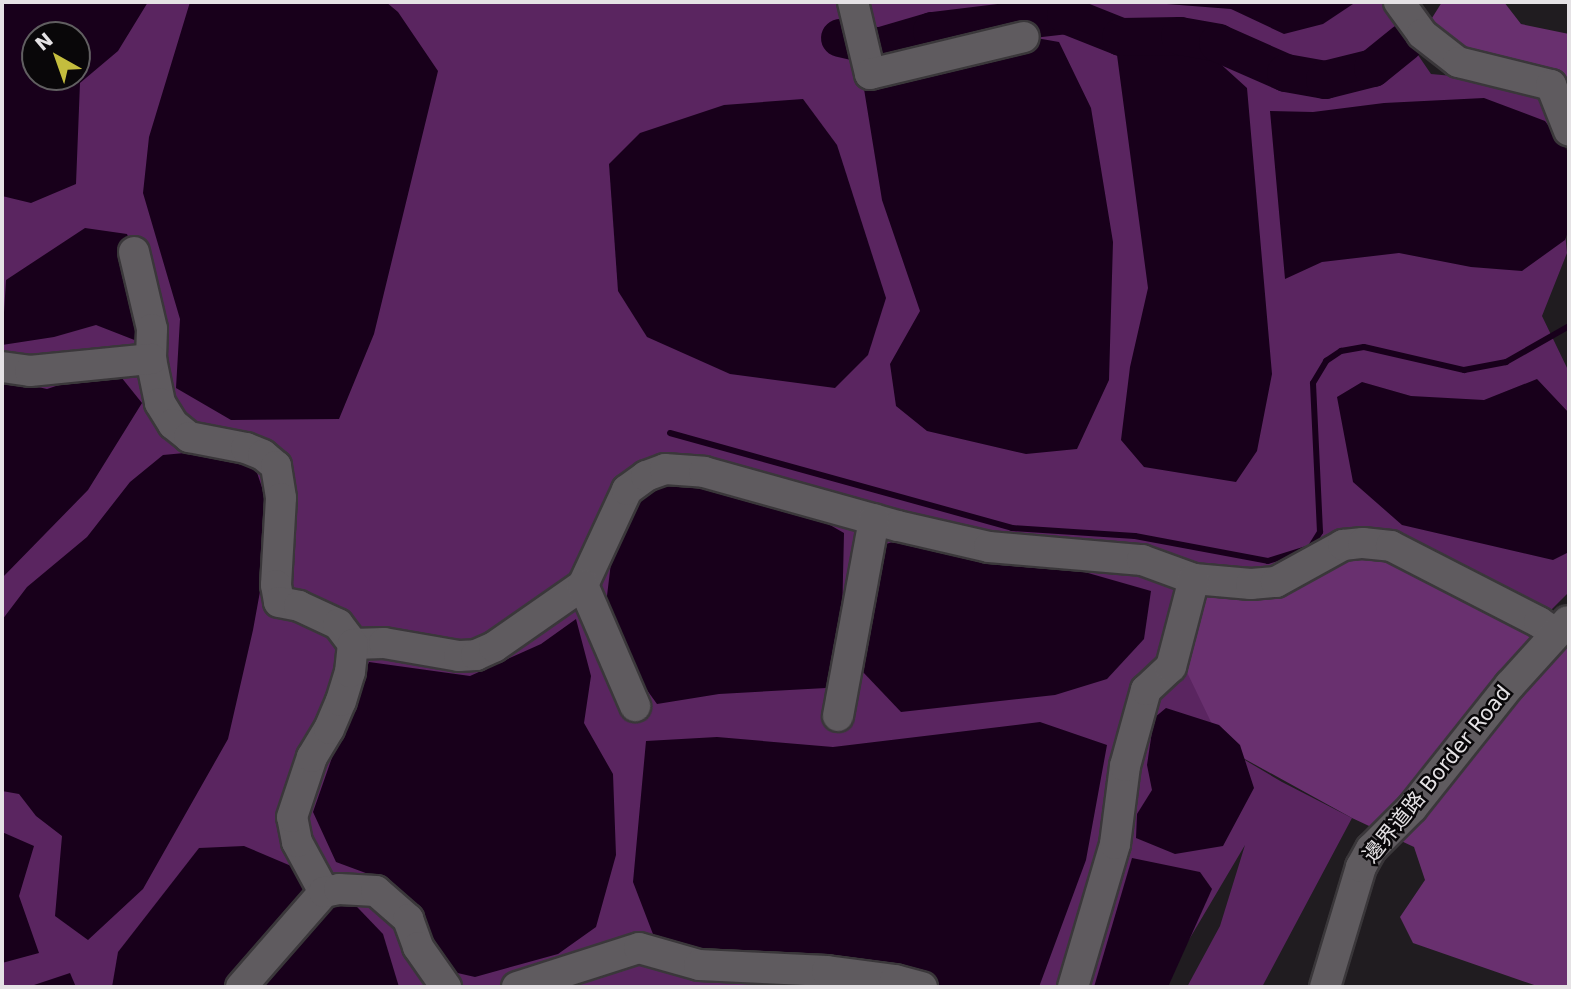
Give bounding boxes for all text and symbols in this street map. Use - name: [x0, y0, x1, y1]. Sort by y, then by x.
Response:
- north arrow: [21, 21, 91, 91]
- text: N: [31, 28, 57, 55]
- street label: 邊界道路 Border Road: [1358, 680, 1516, 868]

